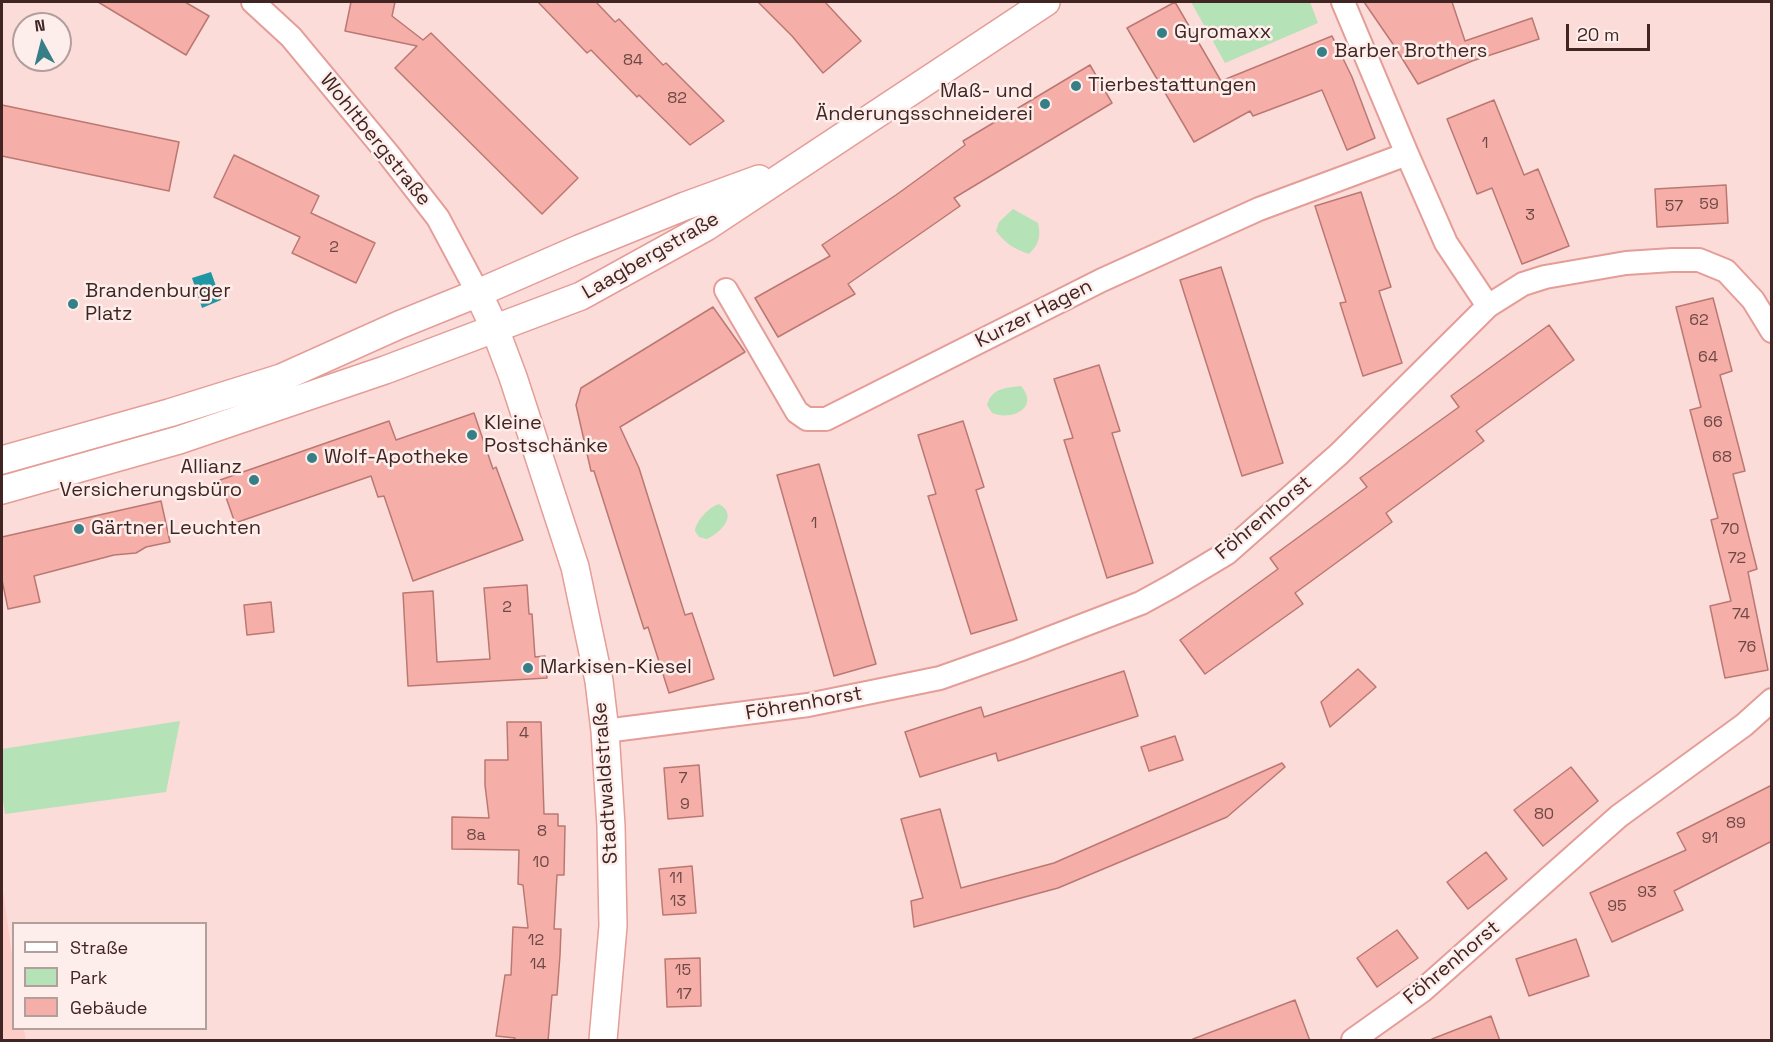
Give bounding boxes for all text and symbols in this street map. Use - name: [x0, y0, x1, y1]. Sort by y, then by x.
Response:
- north arrow: [12, 12, 72, 72]
- scale bar: [1569, 12, 1653, 50]
- text: N: [33, 15, 47, 37]
- place label: Gyromaxx: [1174, 21, 1271, 45]
- text: 20 m: [1577, 23, 1620, 46]
- marker: Gyromaxx: [1155, 26, 1169, 40]
- place label: Barber Brothers: [1334, 40, 1487, 64]
- marker: Barber Brothers: [1315, 45, 1329, 59]
- house number: 84: [623, 51, 643, 71]
- street label: Wohltbergstraße: [314, 69, 436, 211]
- place label: Tierbestattungen: [1088, 74, 1257, 98]
- marker: Tierbestattungen: [1069, 79, 1083, 93]
- place label: Maß- und Änderungsschneiderei: [816, 80, 1033, 127]
- house number: 82: [667, 89, 687, 109]
- marker: Maß- und Änderungsschneiderei: [1038, 97, 1052, 111]
- house number: 1: [1482, 134, 1488, 154]
- house number: 59: [1699, 195, 1719, 215]
- house number: 57: [1665, 197, 1683, 217]
- house number: 3: [1525, 206, 1535, 226]
- street label: Laagbergstraße: [578, 207, 724, 305]
- house number: 2: [329, 238, 339, 258]
- street label: Kurzer Hagen: [972, 274, 1096, 354]
- place label: Brandenburger Platz: [85, 280, 231, 327]
- marker: Brandenburger Platz: [66, 297, 80, 311]
- house number: 62: [1689, 311, 1709, 331]
- house number: 64: [1698, 348, 1718, 368]
- place label: Kleine Postschänke: [484, 412, 608, 459]
- house number: 66: [1703, 413, 1723, 433]
- marker: Kleine Postschänke: [465, 428, 479, 442]
- place label: Wolf-Apotheke: [324, 446, 469, 470]
- house number: 68: [1712, 448, 1732, 468]
- marker: Wolf-Apotheke: [305, 451, 319, 465]
- place label: Allianz Versicherungsbüro: [60, 456, 242, 503]
- street label: Föhrenhorst: [1211, 471, 1317, 565]
- marker: Allianz Versicherungsbüro: [247, 473, 261, 487]
- house number: 1: [811, 514, 817, 534]
- place label: Gärtner Leuchten: [91, 517, 261, 541]
- house number: 70: [1720, 520, 1740, 540]
- marker: Gärtner Leuchten: [72, 522, 86, 536]
- house number: 72: [1728, 549, 1746, 569]
- house number: 2: [502, 598, 512, 618]
- house number: 74: [1732, 605, 1750, 625]
- house number: 76: [1738, 638, 1756, 658]
- place label: Markisen-Kiesel: [540, 656, 692, 680]
- marker: Markisen-Kiesel: [521, 661, 535, 675]
- street label: Föhrenhorst: [744, 682, 864, 726]
- street label: Stadtwaldstraße: [588, 701, 624, 865]
- house number: 4: [519, 724, 529, 744]
- house number: 7: [678, 769, 688, 789]
- house number: 9: [680, 795, 690, 815]
- house number: 80: [1534, 805, 1554, 825]
- house number: 89: [1726, 814, 1746, 834]
- house number: 8: [537, 822, 547, 842]
- house number: 8a: [466, 826, 486, 846]
- house number: 91: [1702, 829, 1718, 849]
- house number: 10: [533, 853, 549, 873]
- house number: 11: [669, 869, 683, 889]
- house number: 93: [1637, 883, 1657, 903]
- house number: 13: [670, 892, 686, 912]
- house number: 95: [1607, 897, 1627, 917]
- street label: Föhrenhorst: [1399, 916, 1505, 1010]
- legend: [12, 922, 207, 1030]
- house number: 12: [528, 931, 544, 951]
- text: Straße: [70, 936, 128, 959]
- house number: 14: [530, 955, 546, 975]
- house number: 15: [675, 961, 691, 981]
- text: Park: [70, 966, 107, 989]
- house number: 17: [676, 985, 692, 1005]
- text: Gebäude: [70, 996, 148, 1019]

